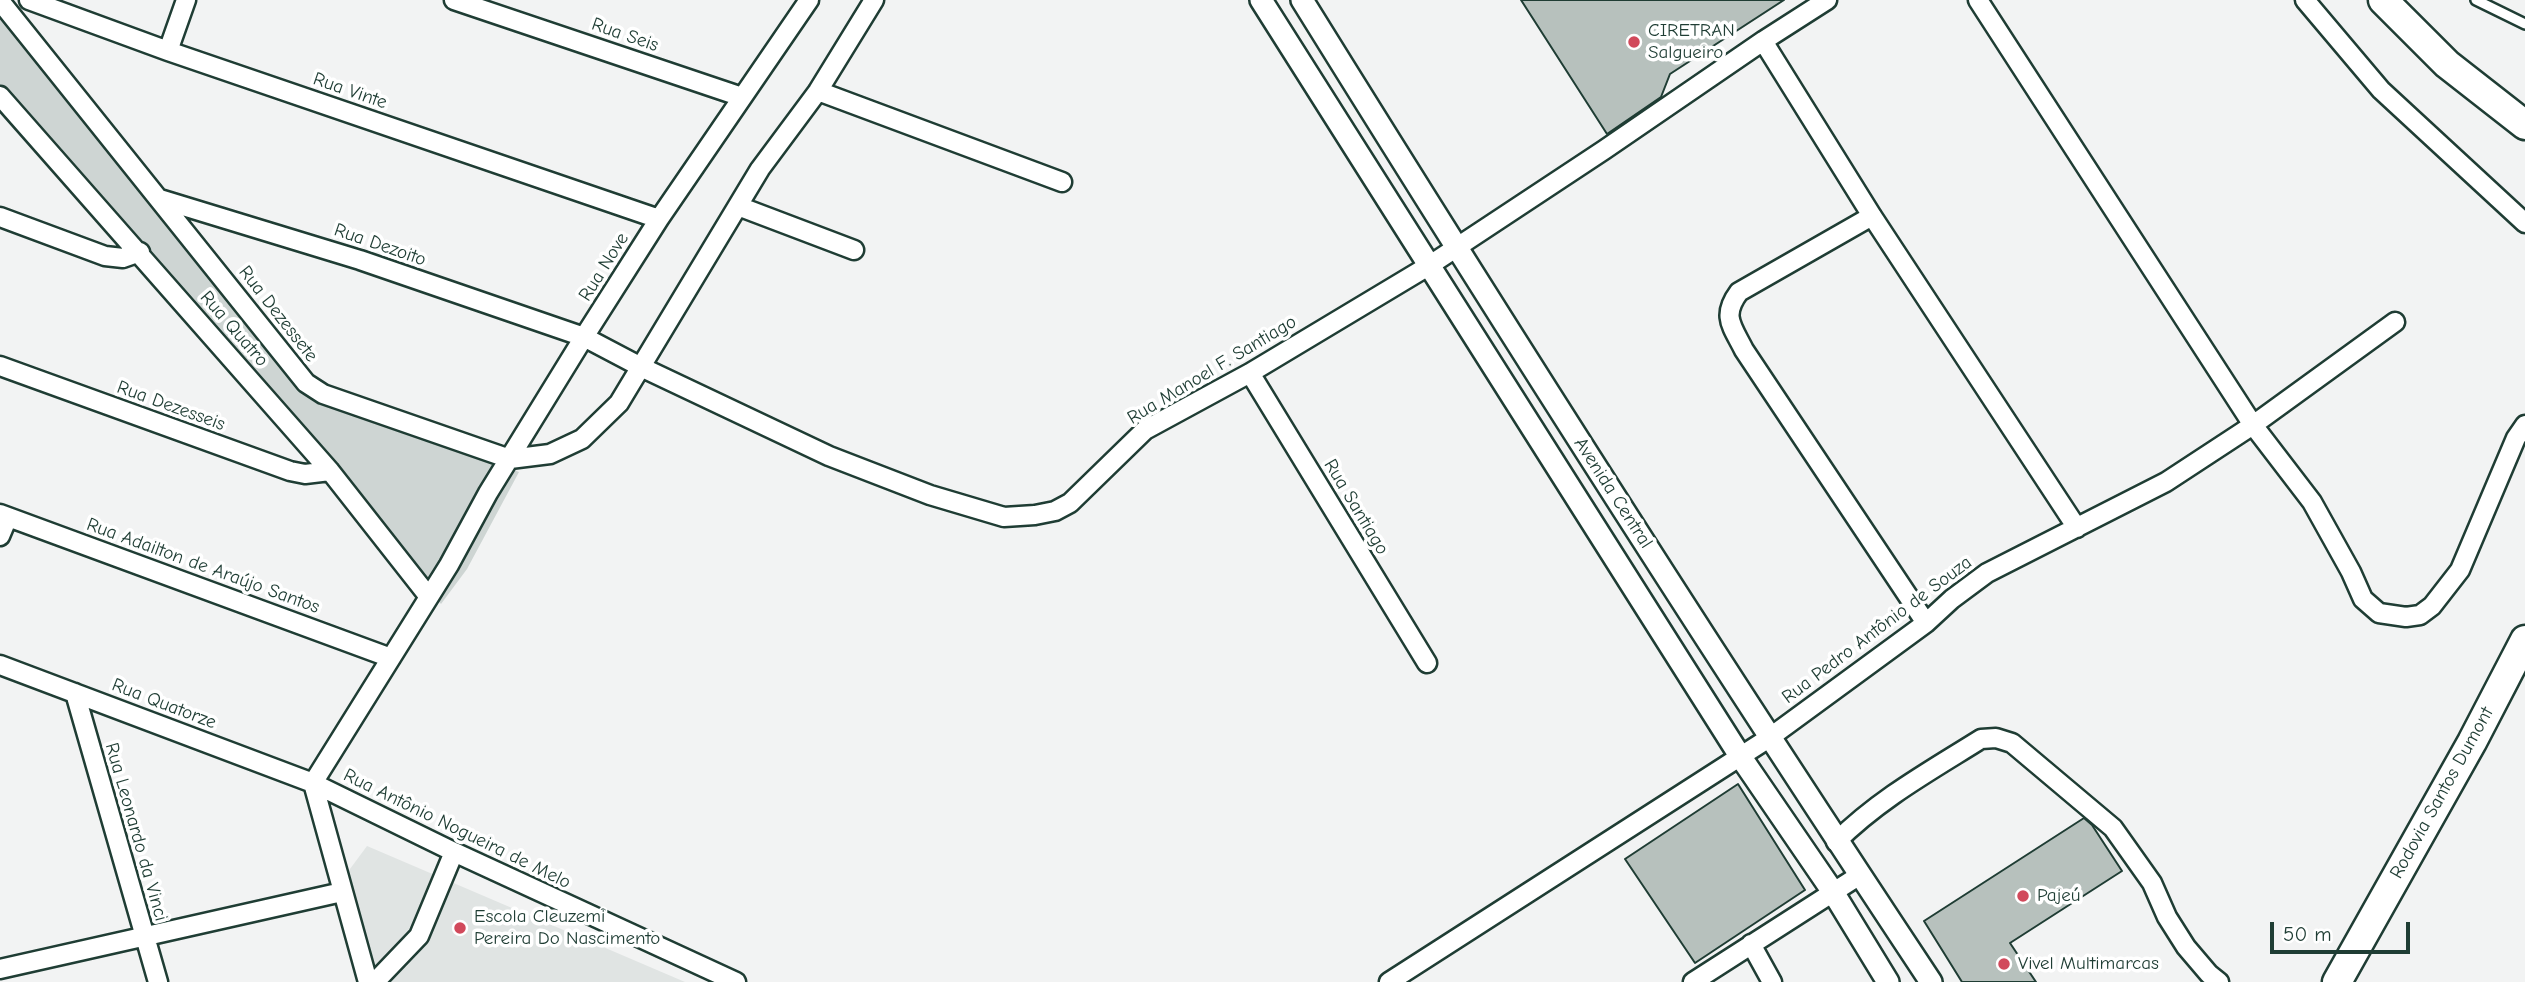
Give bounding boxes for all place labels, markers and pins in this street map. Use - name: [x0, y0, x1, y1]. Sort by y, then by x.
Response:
- place label: CIRETRAN Salgueiro: [1648, 20, 1735, 64]
- marker: CIRETRAN Salgueiro: [1626, 34, 1642, 50]
- place label: Pajeú: [2037, 885, 2080, 907]
- marker: Pajeú: [2015, 888, 2031, 904]
- place label: Escola Cleuzemi Pereira Do Nascimento: [474, 906, 660, 950]
- marker: Escola Cleuzemi Pereira Do Nascimento: [452, 920, 468, 936]
- place label: Vivel Multimarcas: [2018, 953, 2159, 975]
- marker: Vivel Multimarcas: [1996, 956, 2012, 972]

